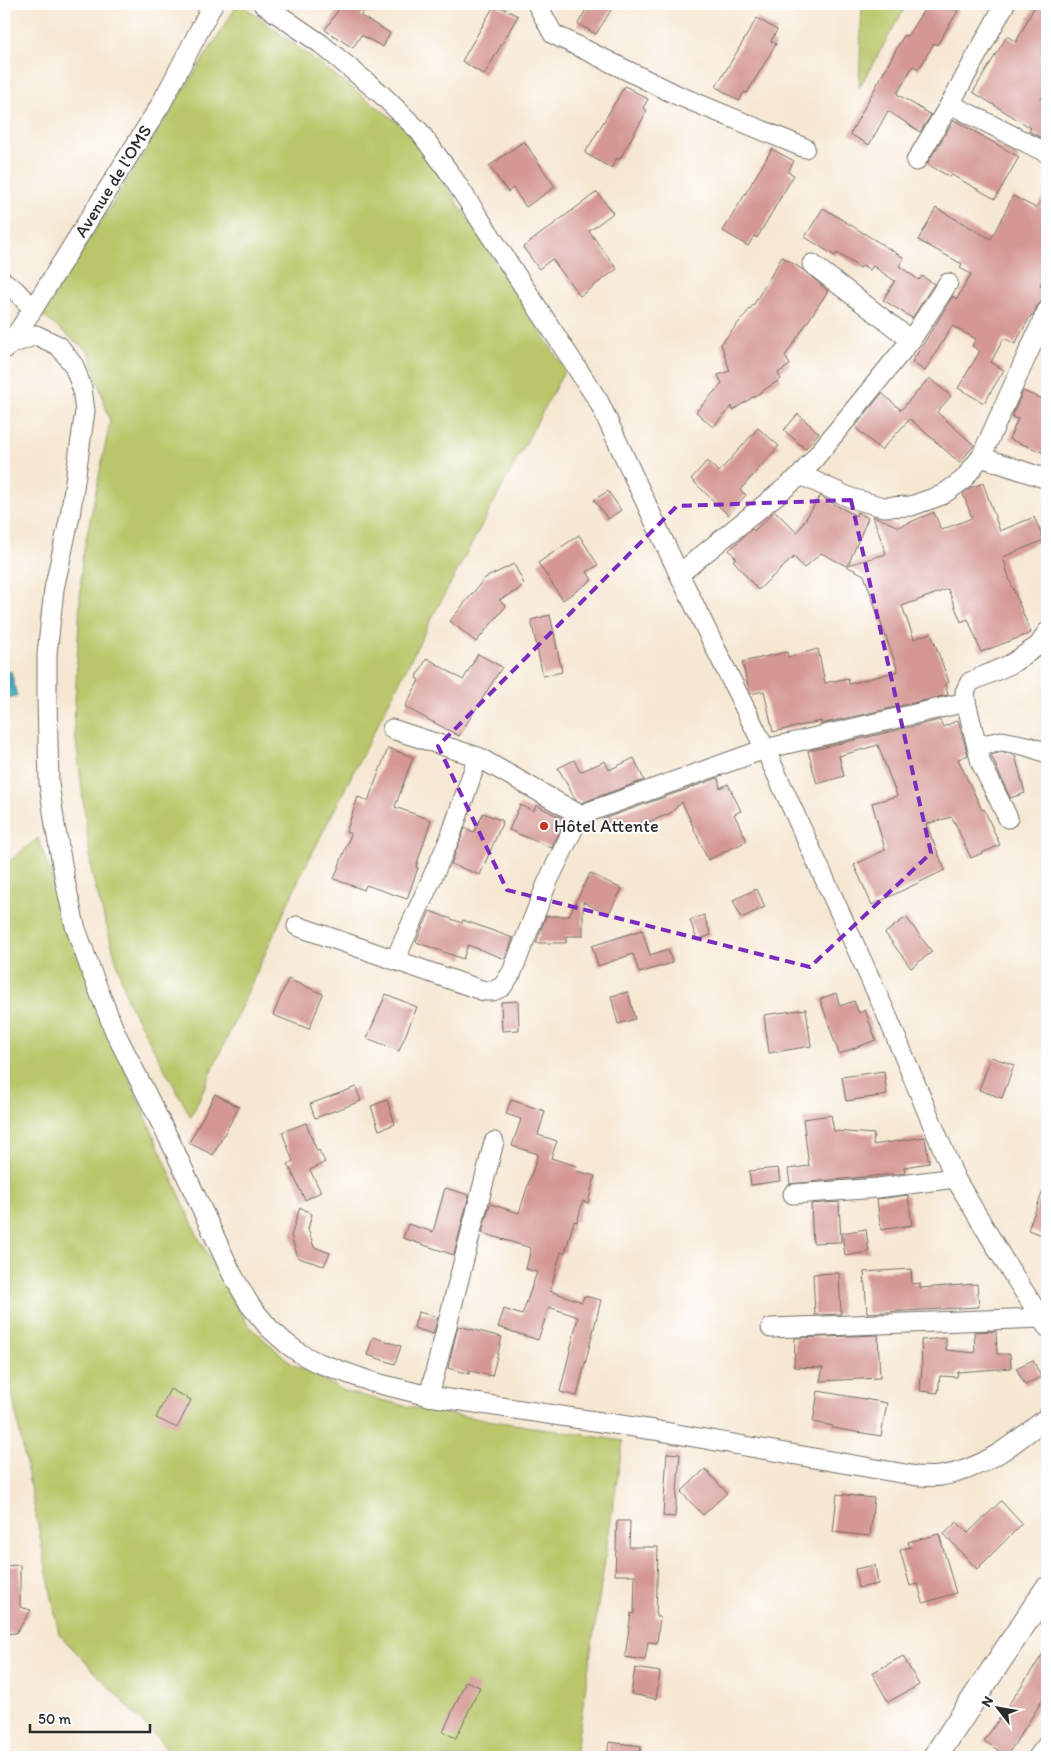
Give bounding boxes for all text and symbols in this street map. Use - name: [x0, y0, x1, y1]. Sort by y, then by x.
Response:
- street label: Avenue de l'OMS: [70, 121, 156, 241]
- place label: Hôtel Attente: [554, 815, 659, 837]
- marker: Hôtel Attente: [538, 820, 550, 832]
- north arrow: [974, 1684, 1024, 1734]
- text: N: [978, 1693, 997, 1710]
- scale bar: [30, 1701, 150, 1733]
- text: 50 m: [38, 1710, 71, 1728]

